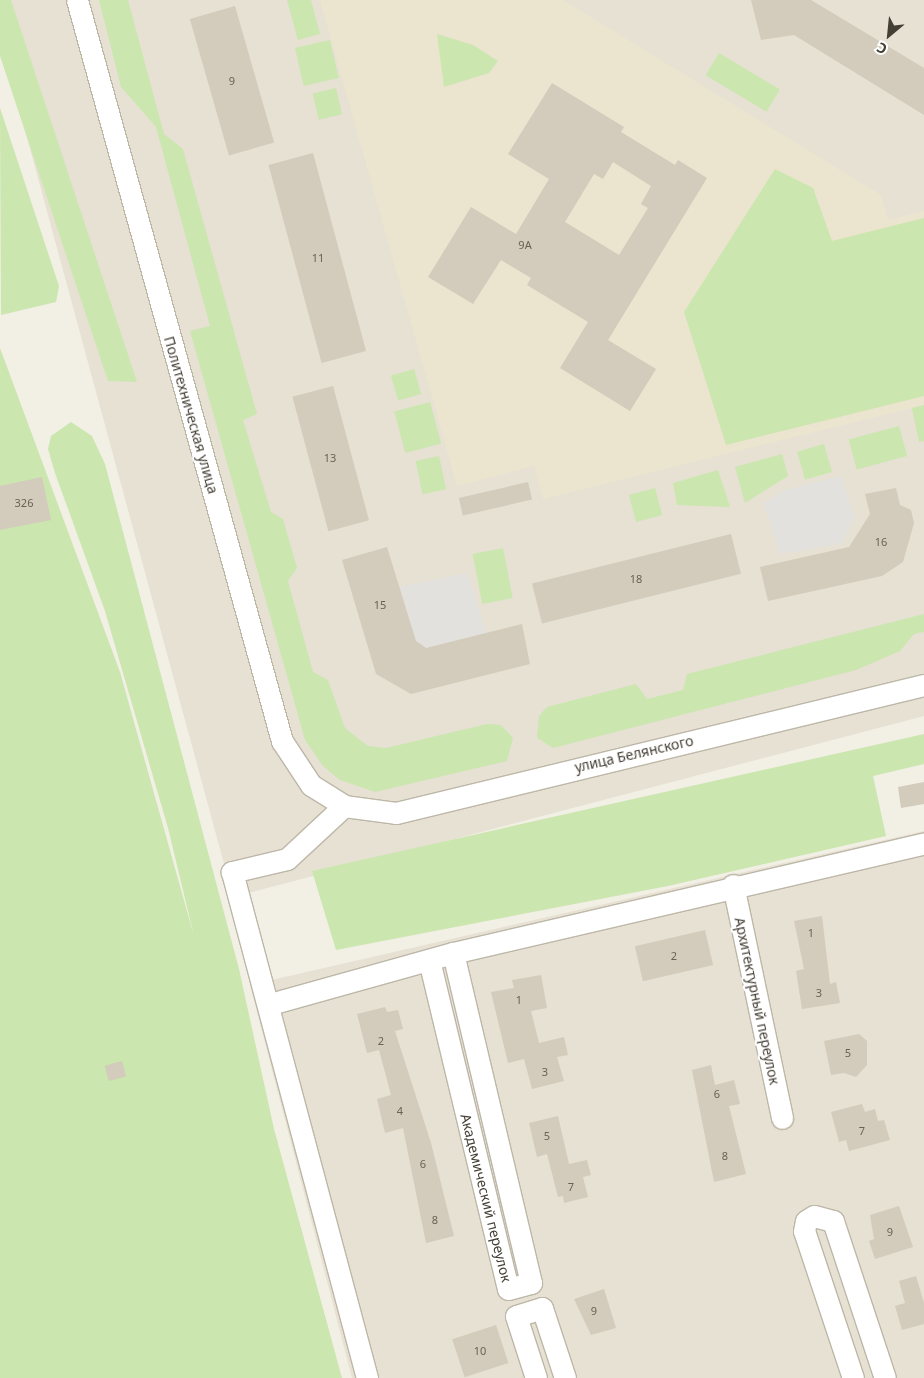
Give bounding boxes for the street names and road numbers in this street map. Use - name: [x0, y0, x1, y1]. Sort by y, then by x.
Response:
- street label: Политехническая улица: [160, 334, 222, 496]
- street label: улица Белянского: [573, 732, 695, 776]
- street label: Архитектурный переулок: [731, 916, 783, 1086]
- street label: Академический переулок: [457, 1112, 515, 1284]

